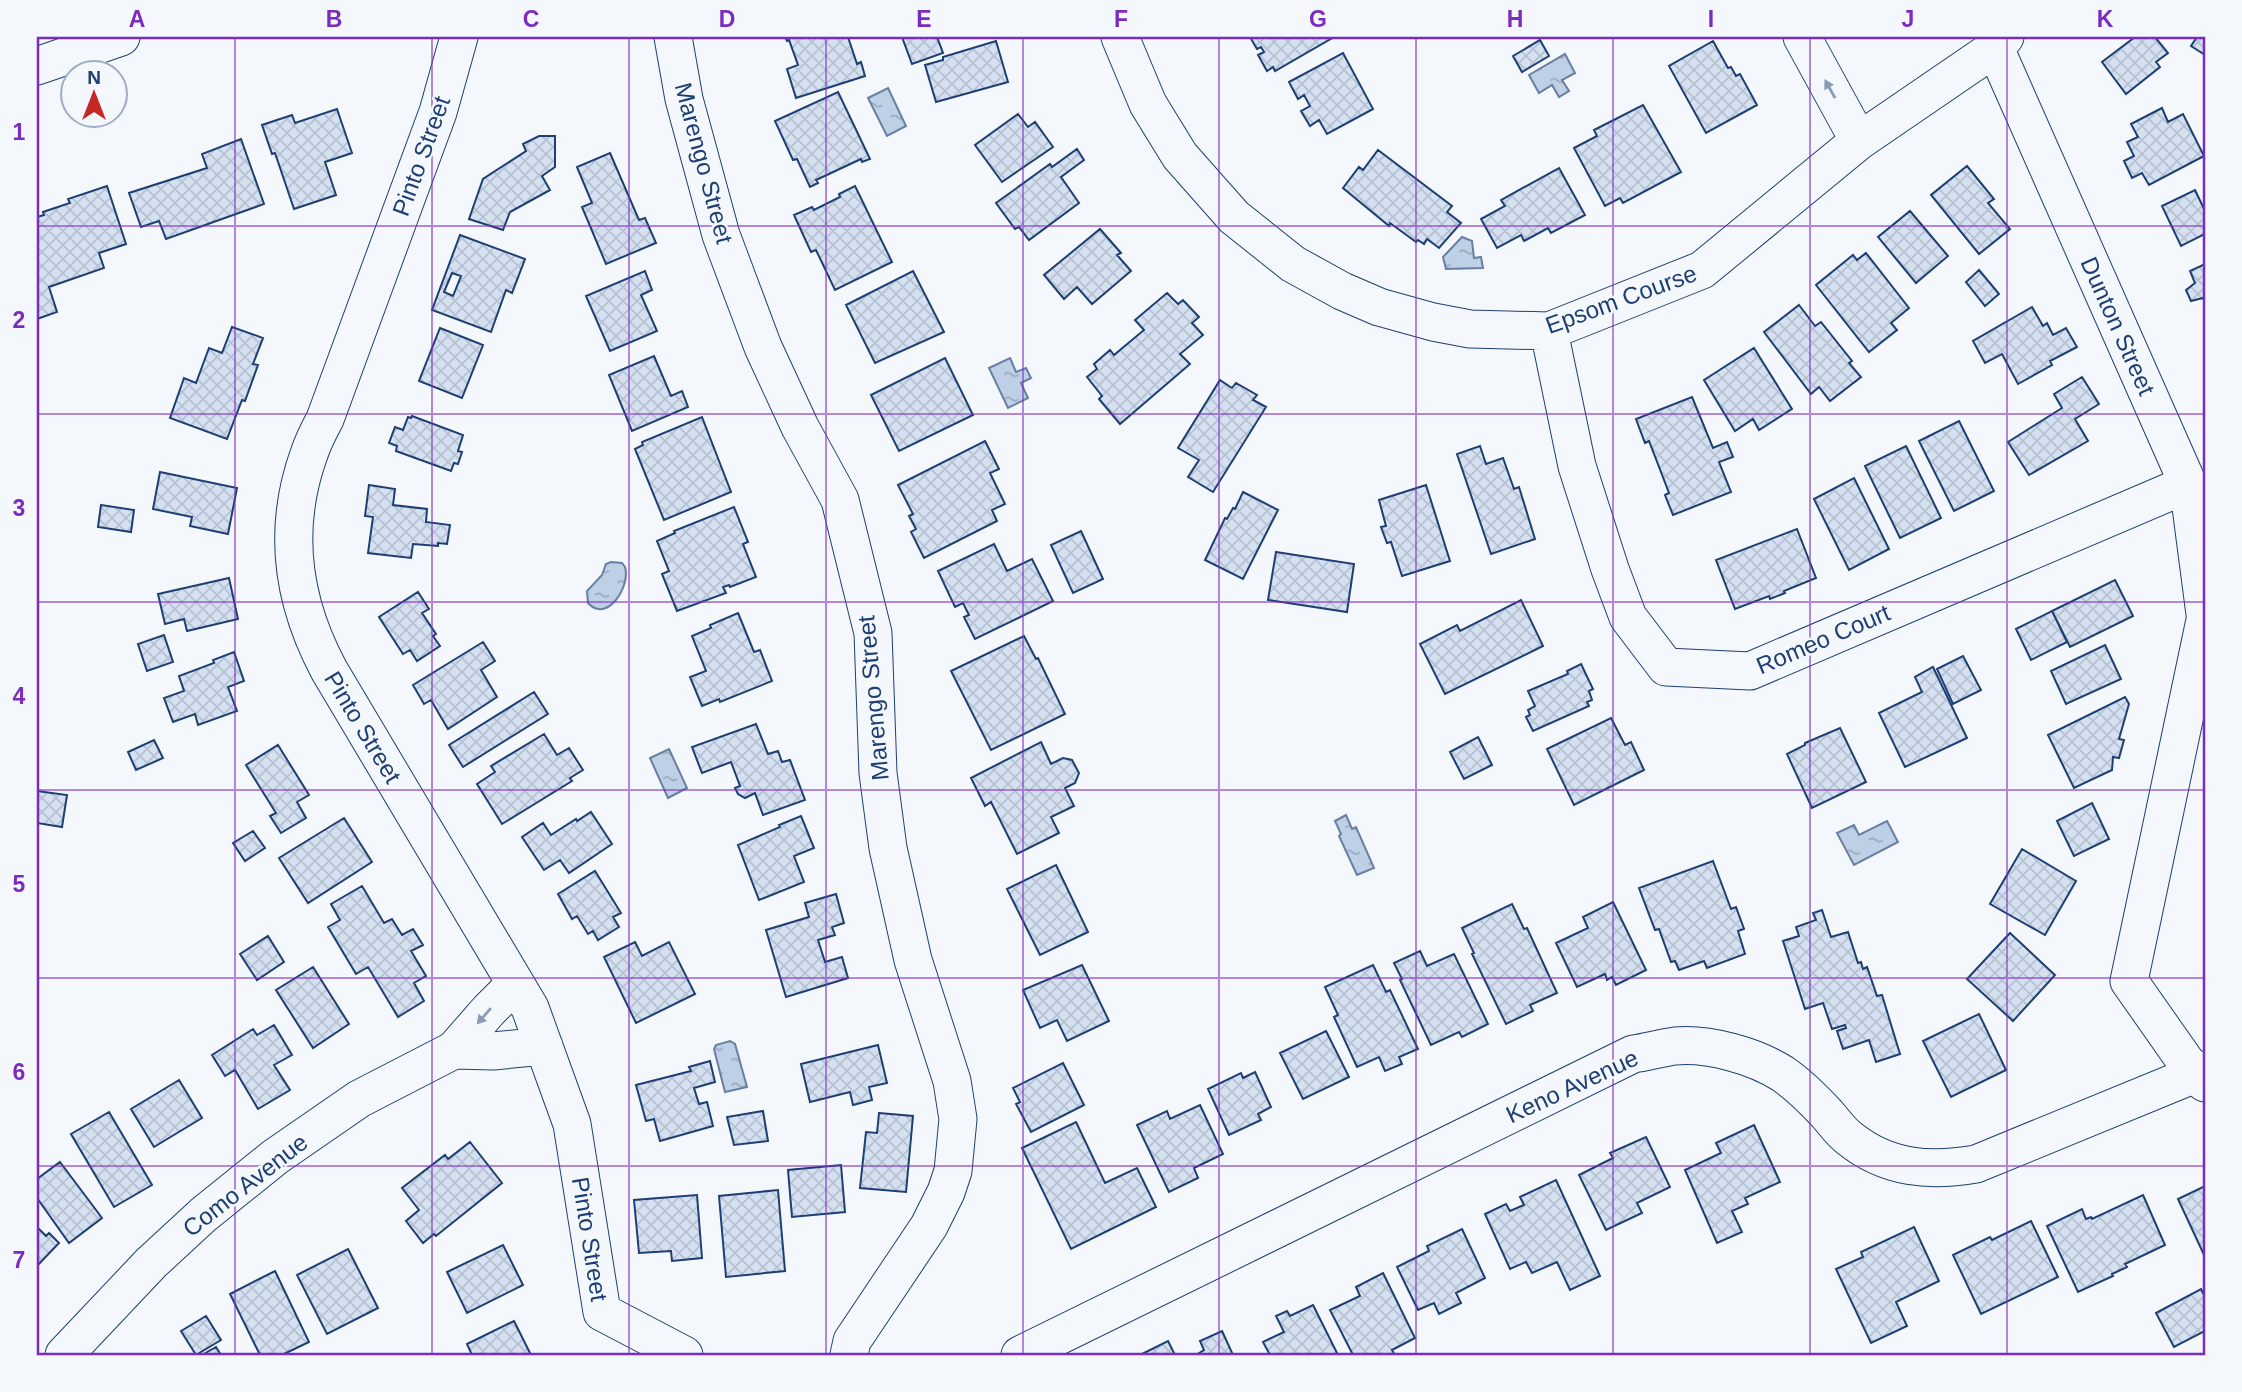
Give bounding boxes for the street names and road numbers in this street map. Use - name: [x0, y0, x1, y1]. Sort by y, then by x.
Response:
- street label: Marengo Street: [670, 80, 739, 247]
- street label: Pinto Street: [387, 92, 455, 220]
- street label: Dunton Street: [2076, 253, 2161, 399]
- street label: Epsom Course: [1542, 259, 1700, 339]
- street label: Romeo Court: [1752, 599, 1894, 679]
- street label: Marengo Street: [852, 614, 894, 782]
- street label: Pinto Street: [319, 666, 407, 788]
- street label: Keno Avenue: [1502, 1044, 1642, 1128]
- street label: Como Avenue: [177, 1128, 313, 1242]
- street label: Pinto Street: [567, 1175, 613, 1303]

